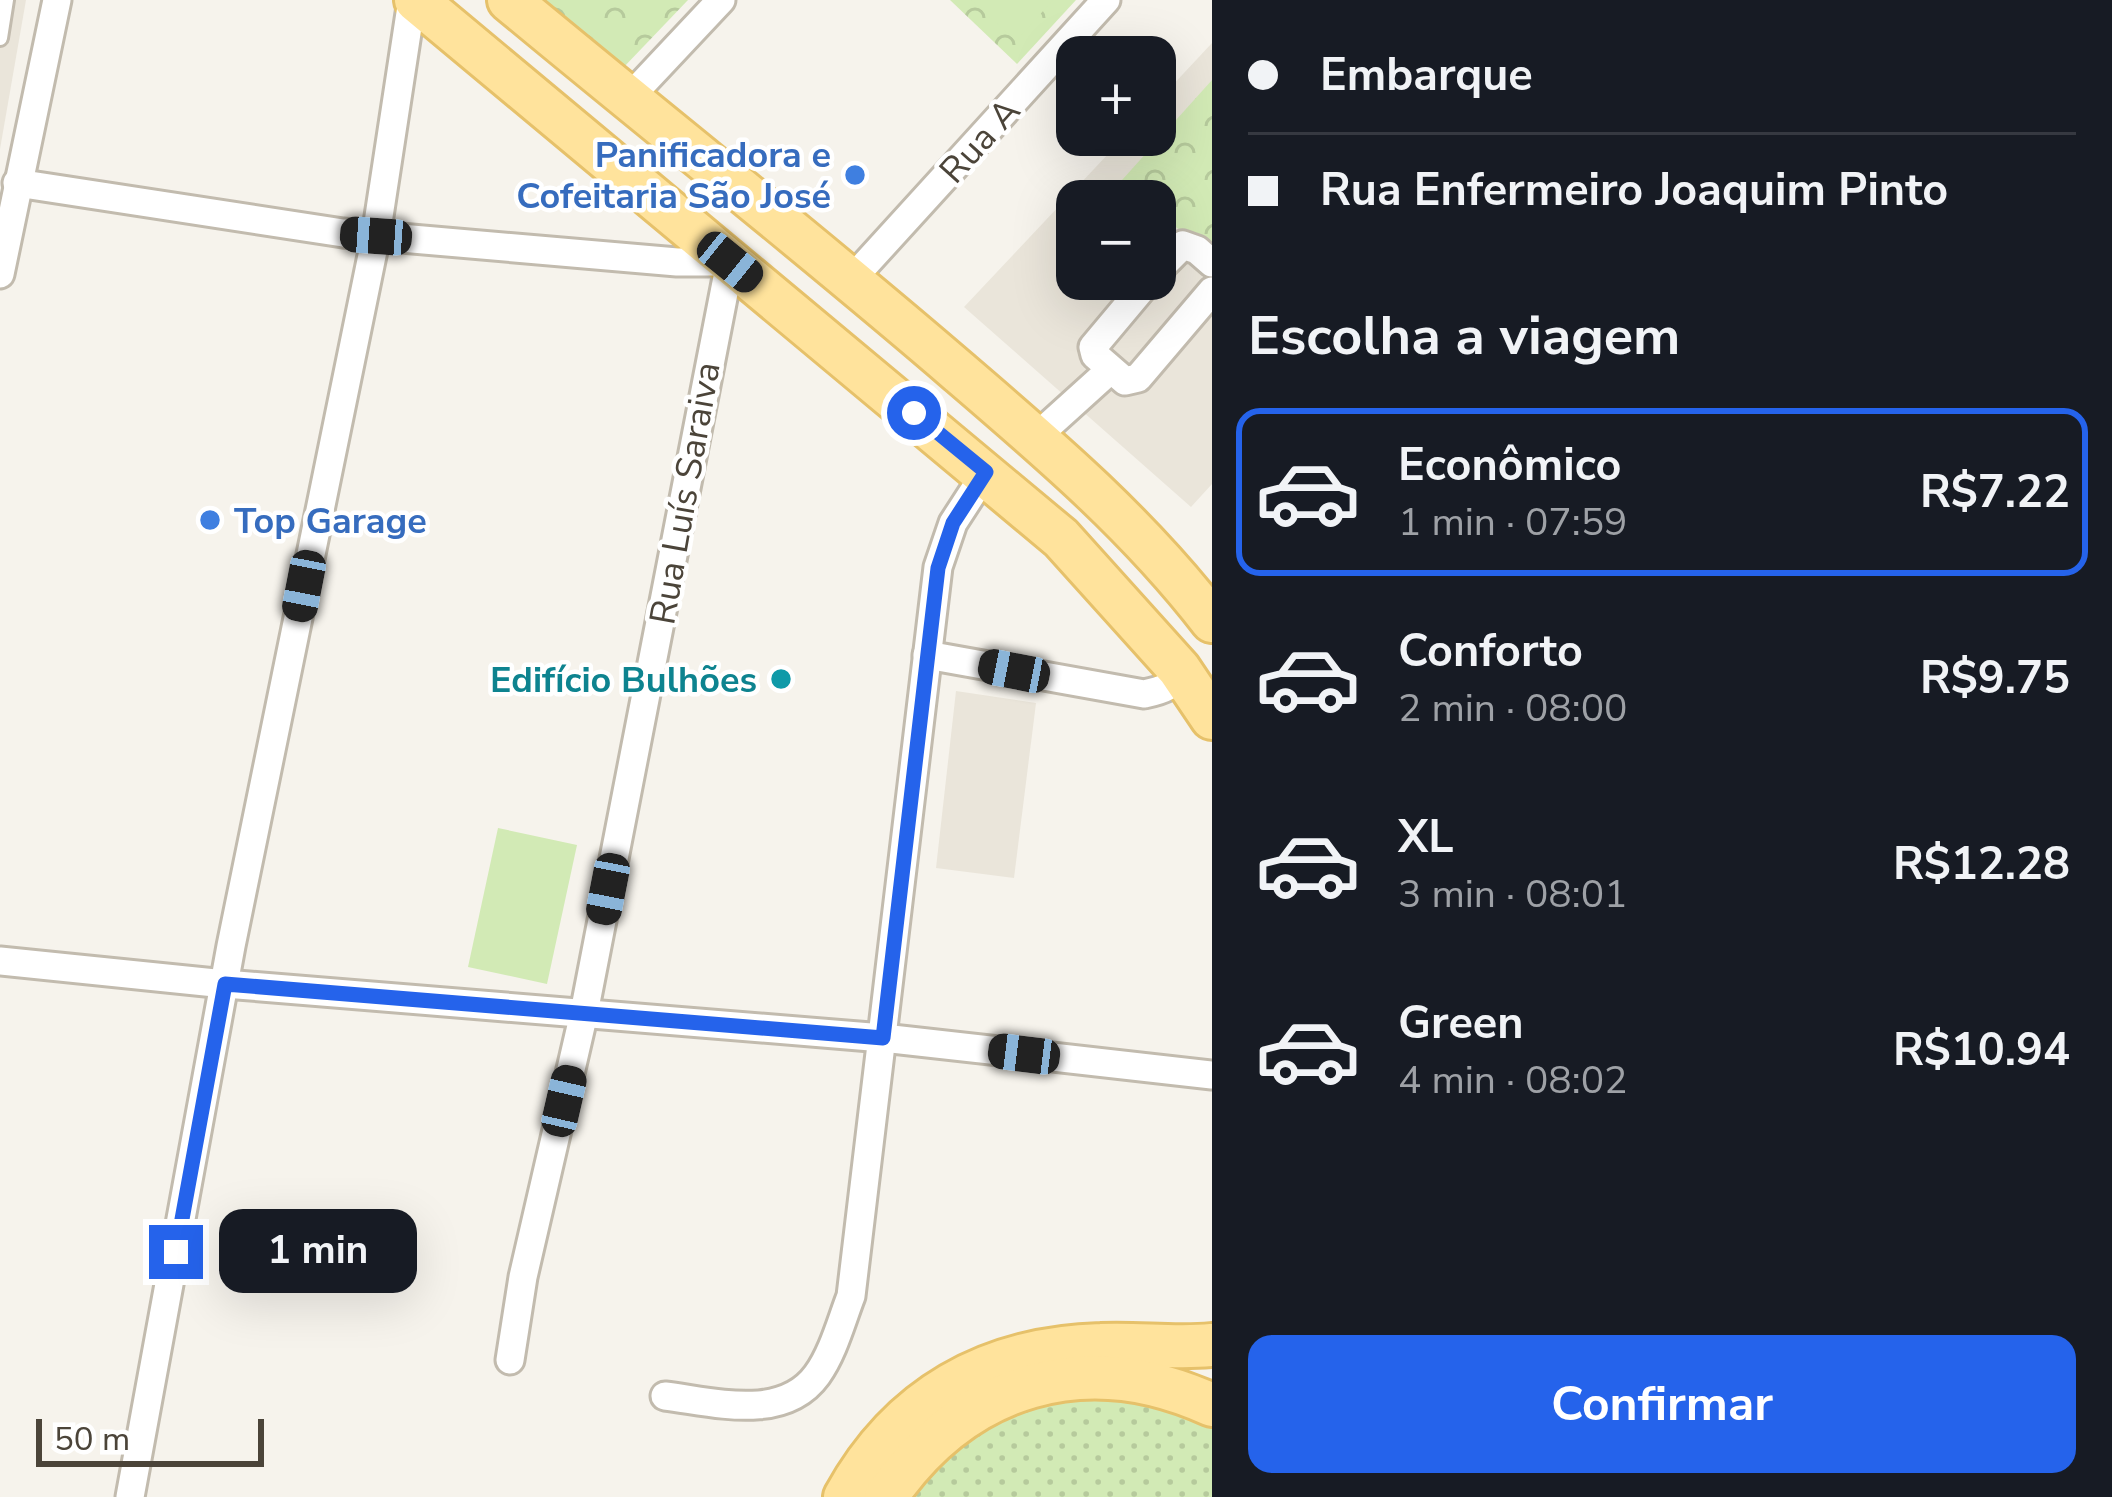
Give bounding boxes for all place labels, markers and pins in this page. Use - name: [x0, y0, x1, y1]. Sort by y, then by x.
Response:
- place label: Panificadora e Cofeitaria São José: [516, 131, 831, 221]
- marker: Panificadora e Cofeitaria São José: [842, 162, 868, 188]
- place label: Top Garage: [234, 497, 427, 546]
- marker: Top Garage: [197, 507, 223, 533]
- place label: Edifício Bulhões: [490, 656, 757, 705]
- marker: Edifício Bulhões: [768, 666, 794, 692]

